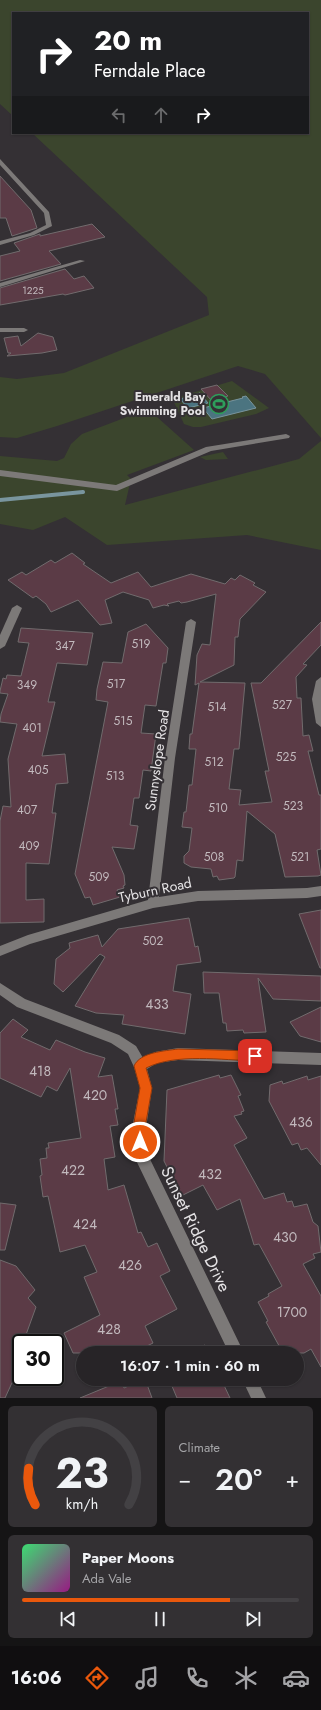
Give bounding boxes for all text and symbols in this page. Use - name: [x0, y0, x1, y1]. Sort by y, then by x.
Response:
- text: 20 m: [94, 20, 162, 61]
- icon: right: [28, 28, 80, 80]
- text: Ferndale Place: [94, 58, 206, 84]
- icon: left: [108, 104, 130, 126]
- icon: ahead: [150, 104, 172, 126]
- icon: right: [192, 104, 214, 126]
- house number: 1225: [22, 283, 44, 298]
- place label: Emerald Bay Swimming Pool: [120, 388, 206, 420]
- sports icon: Emerald Bay Swimming Pool: [208, 393, 230, 415]
- house number: 519: [131, 635, 151, 653]
- house number: 347: [55, 637, 76, 655]
- house number: 517: [107, 675, 126, 693]
- house number: 349: [17, 676, 37, 694]
- house number: 527: [272, 696, 293, 714]
- house number: 514: [207, 698, 227, 716]
- street label: Sunnyslope Road: [140, 708, 174, 812]
- house number: 515: [114, 712, 133, 730]
- house number: 401: [22, 719, 42, 737]
- house number: 525: [276, 748, 296, 766]
- house number: 512: [205, 753, 224, 771]
- house number: 405: [28, 761, 49, 779]
- house number: 513: [106, 767, 125, 785]
- house number: 523: [283, 797, 304, 815]
- house number: 510: [208, 799, 228, 817]
- house number: 407: [17, 801, 38, 819]
- house number: 409: [18, 837, 40, 855]
- house number: 508: [204, 848, 224, 866]
- house number: 521: [291, 848, 310, 866]
- house number: 509: [89, 868, 110, 886]
- street label: Tyburn Road: [117, 873, 193, 907]
- house number: 502: [143, 932, 164, 950]
- house number: 433: [145, 994, 169, 1014]
- pin: [238, 1039, 272, 1073]
- icon: arrive: [244, 1045, 266, 1067]
- house number: 418: [29, 1061, 51, 1081]
- house number: 420: [83, 1085, 107, 1105]
- house number: 436: [289, 1112, 313, 1132]
- position arrow: [119, 1121, 161, 1163]
- house number: 422: [61, 1160, 85, 1180]
- street label: Sunset Ridge Drive: [155, 1162, 237, 1296]
- house number: 432: [198, 1164, 222, 1184]
- house number: 424: [73, 1214, 97, 1234]
- house number: 430: [273, 1227, 297, 1247]
- house number: 426: [118, 1255, 142, 1275]
- house number: 1700: [277, 1302, 307, 1322]
- house number: 428: [97, 1319, 121, 1339]
- speed limit sign: 30: [12, 1334, 64, 1386]
- text: 16:07 · 1 min · 60 m: [120, 1355, 260, 1377]
- text: Climate: [179, 1438, 220, 1457]
- text: 23: [56, 1442, 109, 1503]
- text: 20°: [215, 1458, 262, 1501]
- text: −: [179, 1463, 191, 1495]
- text: +: [285, 1463, 299, 1495]
- text: km/h: [66, 1493, 98, 1513]
- text: Paper Moons: [82, 1547, 174, 1569]
- text: Ada Vale: [82, 1569, 131, 1588]
- icon: previous: [57, 1608, 79, 1630]
- icon: pause: [149, 1608, 171, 1630]
- icon: next: [242, 1608, 264, 1630]
- icon: directions: [83, 1664, 111, 1692]
- icon: music: [133, 1664, 161, 1692]
- icon: phone: [183, 1664, 211, 1692]
- icon: climate: [232, 1664, 260, 1692]
- icon: car: [282, 1664, 310, 1692]
- text: 16:06: [11, 1665, 62, 1691]

